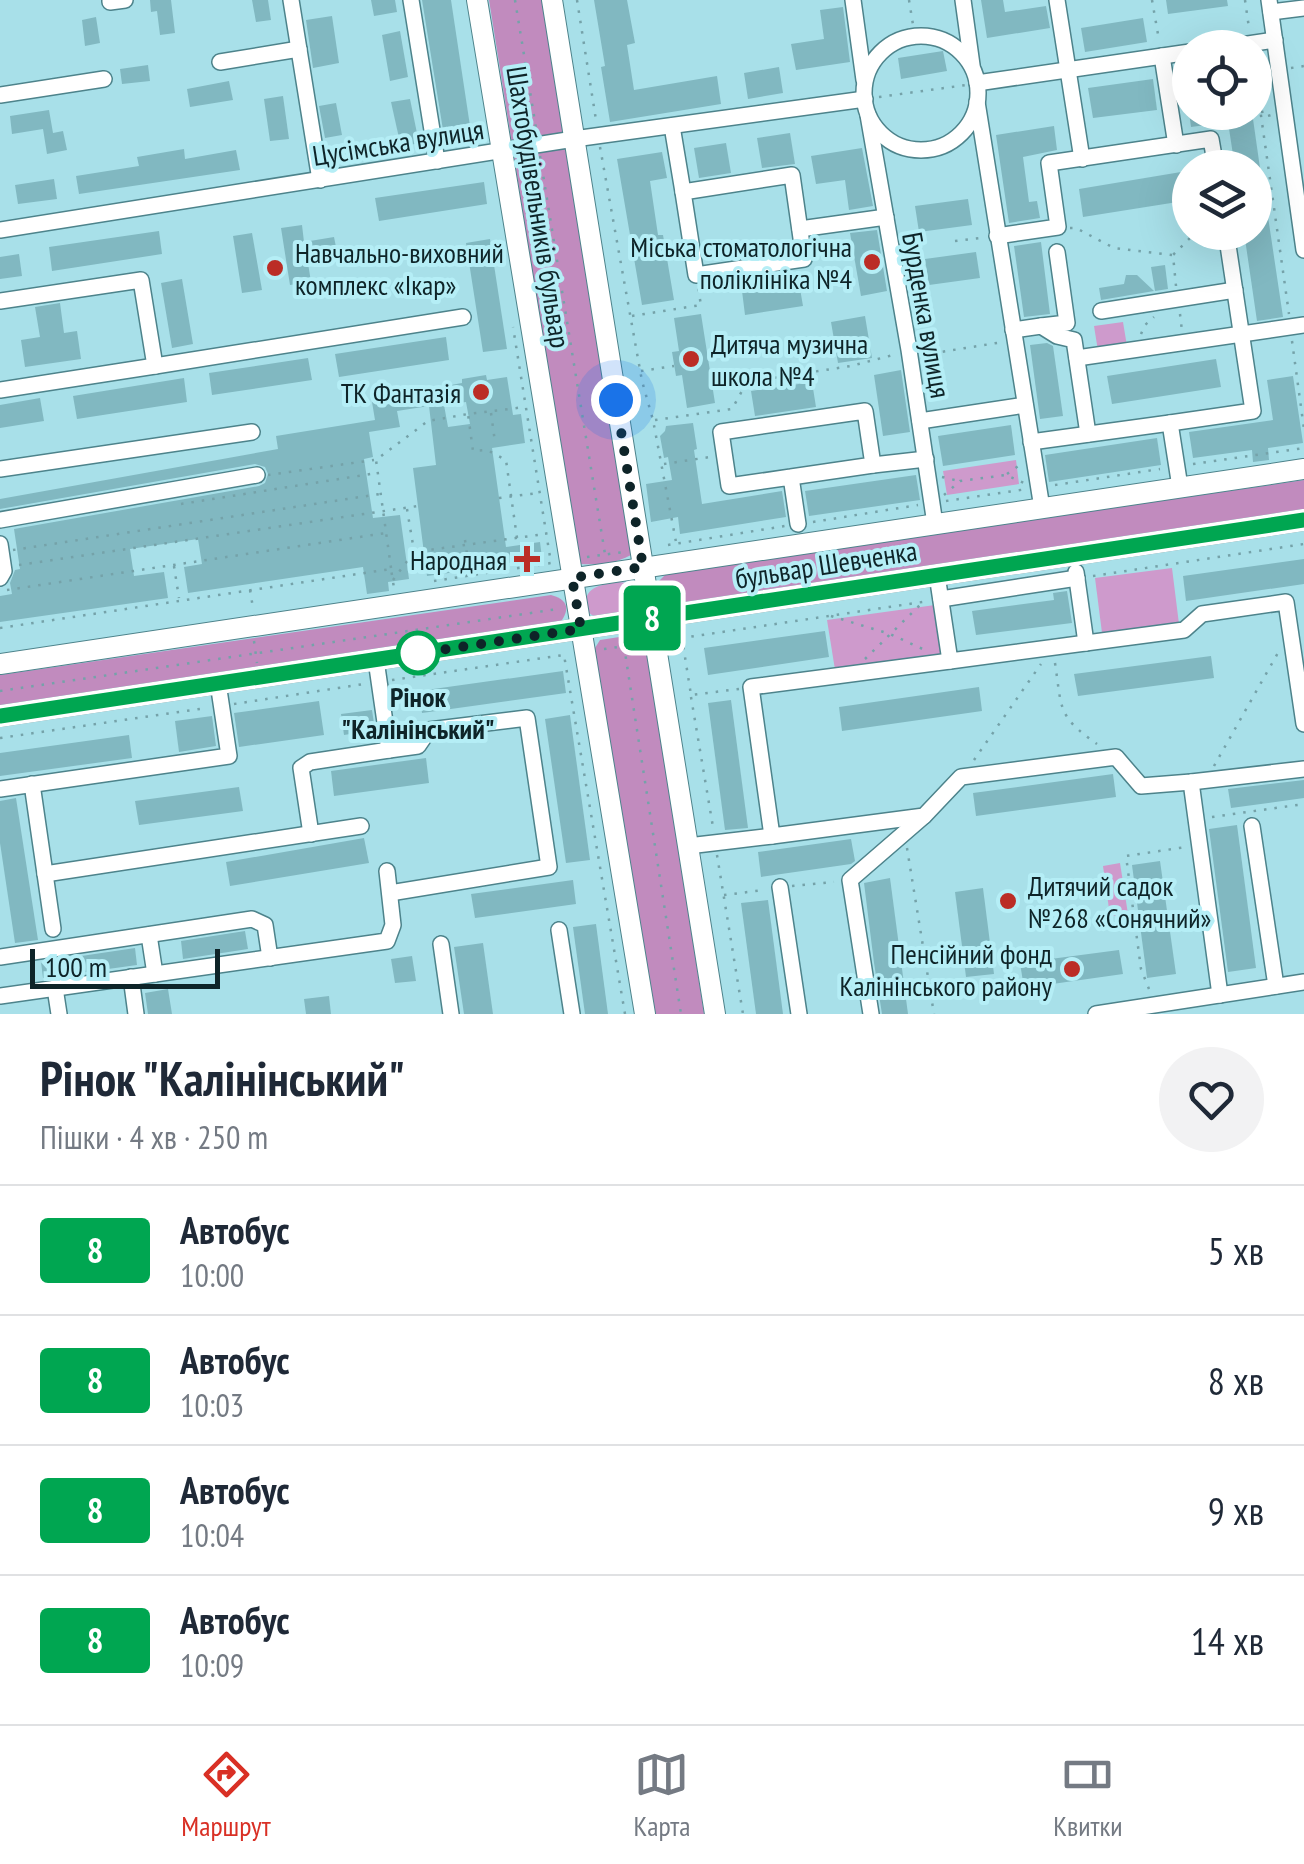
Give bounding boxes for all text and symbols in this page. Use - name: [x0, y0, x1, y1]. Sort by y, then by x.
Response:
- map controls: [1172, 30, 1272, 250]
- button: locate: [1172, 30, 1272, 130]
- street label: Шахтобудівельників бульвар: [498, 63, 580, 351]
- street label: Цусімська вулиця: [310, 110, 486, 174]
- button: layers: [1172, 150, 1272, 250]
- place label: Міська стоматологічна поліклініка №4: [630, 228, 852, 297]
- street label: Бурденка вулиця: [894, 229, 960, 401]
- place label: Навчально-виховний комплекс «Ікар»: [295, 234, 504, 303]
- marker: Міська стоматологічна поліклініка №4: [861, 251, 883, 273]
- marker: Навчально-виховний комплекс «Ікар»: [264, 257, 286, 279]
- place label: Дитяча музична школа №4: [711, 325, 868, 394]
- marker: Дитяча музична школа №4: [680, 348, 702, 370]
- place label: ТК Фантазія: [341, 374, 461, 411]
- your location: [591, 375, 641, 425]
- marker: ТК Фантазія: [470, 381, 492, 403]
- street label: бульвар Шевченка: [732, 531, 920, 597]
- place label: Народная: [410, 541, 507, 578]
- marker: Народная: [516, 548, 538, 570]
- line badge: 8: [620, 586, 684, 650]
- text: 8: [644, 595, 660, 641]
- marker: Рінок "Калінінський": [397, 632, 439, 674]
- place label: Рінок "Калінінський": [341, 678, 495, 747]
- place label: Дитячий садок №268 «Сонячний»: [1028, 867, 1211, 936]
- marker: Дитячий садок №268 «Сонячний»: [997, 890, 1019, 912]
- place label: Пенсійний фонд Калінінського району: [839, 935, 1052, 1004]
- scale bar: [30, 944, 220, 988]
- text: 100 m: [45, 948, 107, 985]
- marker: Пенсійний фонд Калінінського району: [1061, 958, 1083, 980]
- text: Рінок "Калінінський": [40, 1047, 405, 1109]
- button: heart: [1159, 1047, 1264, 1152]
- text: Пішки · 4 хв · 250 m: [40, 1116, 268, 1158]
- text: Автобус: [180, 1205, 290, 1254]
- text: 5 хв: [1208, 1226, 1264, 1275]
- text: 8: [87, 1227, 103, 1273]
- text: 10:00: [180, 1254, 244, 1296]
- text: Автобус: [180, 1335, 290, 1384]
- text: 8 хв: [1208, 1356, 1264, 1405]
- text: 8: [87, 1357, 103, 1403]
- text: 10:03: [180, 1384, 244, 1426]
- text: Автобус: [180, 1465, 290, 1514]
- text: 9 хв: [1208, 1486, 1264, 1535]
- text: 8: [87, 1487, 103, 1533]
- text: 10:04: [180, 1514, 244, 1556]
- text: Автобус: [180, 1595, 290, 1644]
- text: 14 хв: [1191, 1616, 1264, 1665]
- text: 8: [87, 1617, 103, 1663]
- text: 10:09: [180, 1644, 244, 1686]
- tab: Маршрут: [181, 1747, 271, 1844]
- tab: Карта: [633, 1747, 690, 1844]
- tab: Квитки: [1053, 1747, 1123, 1844]

